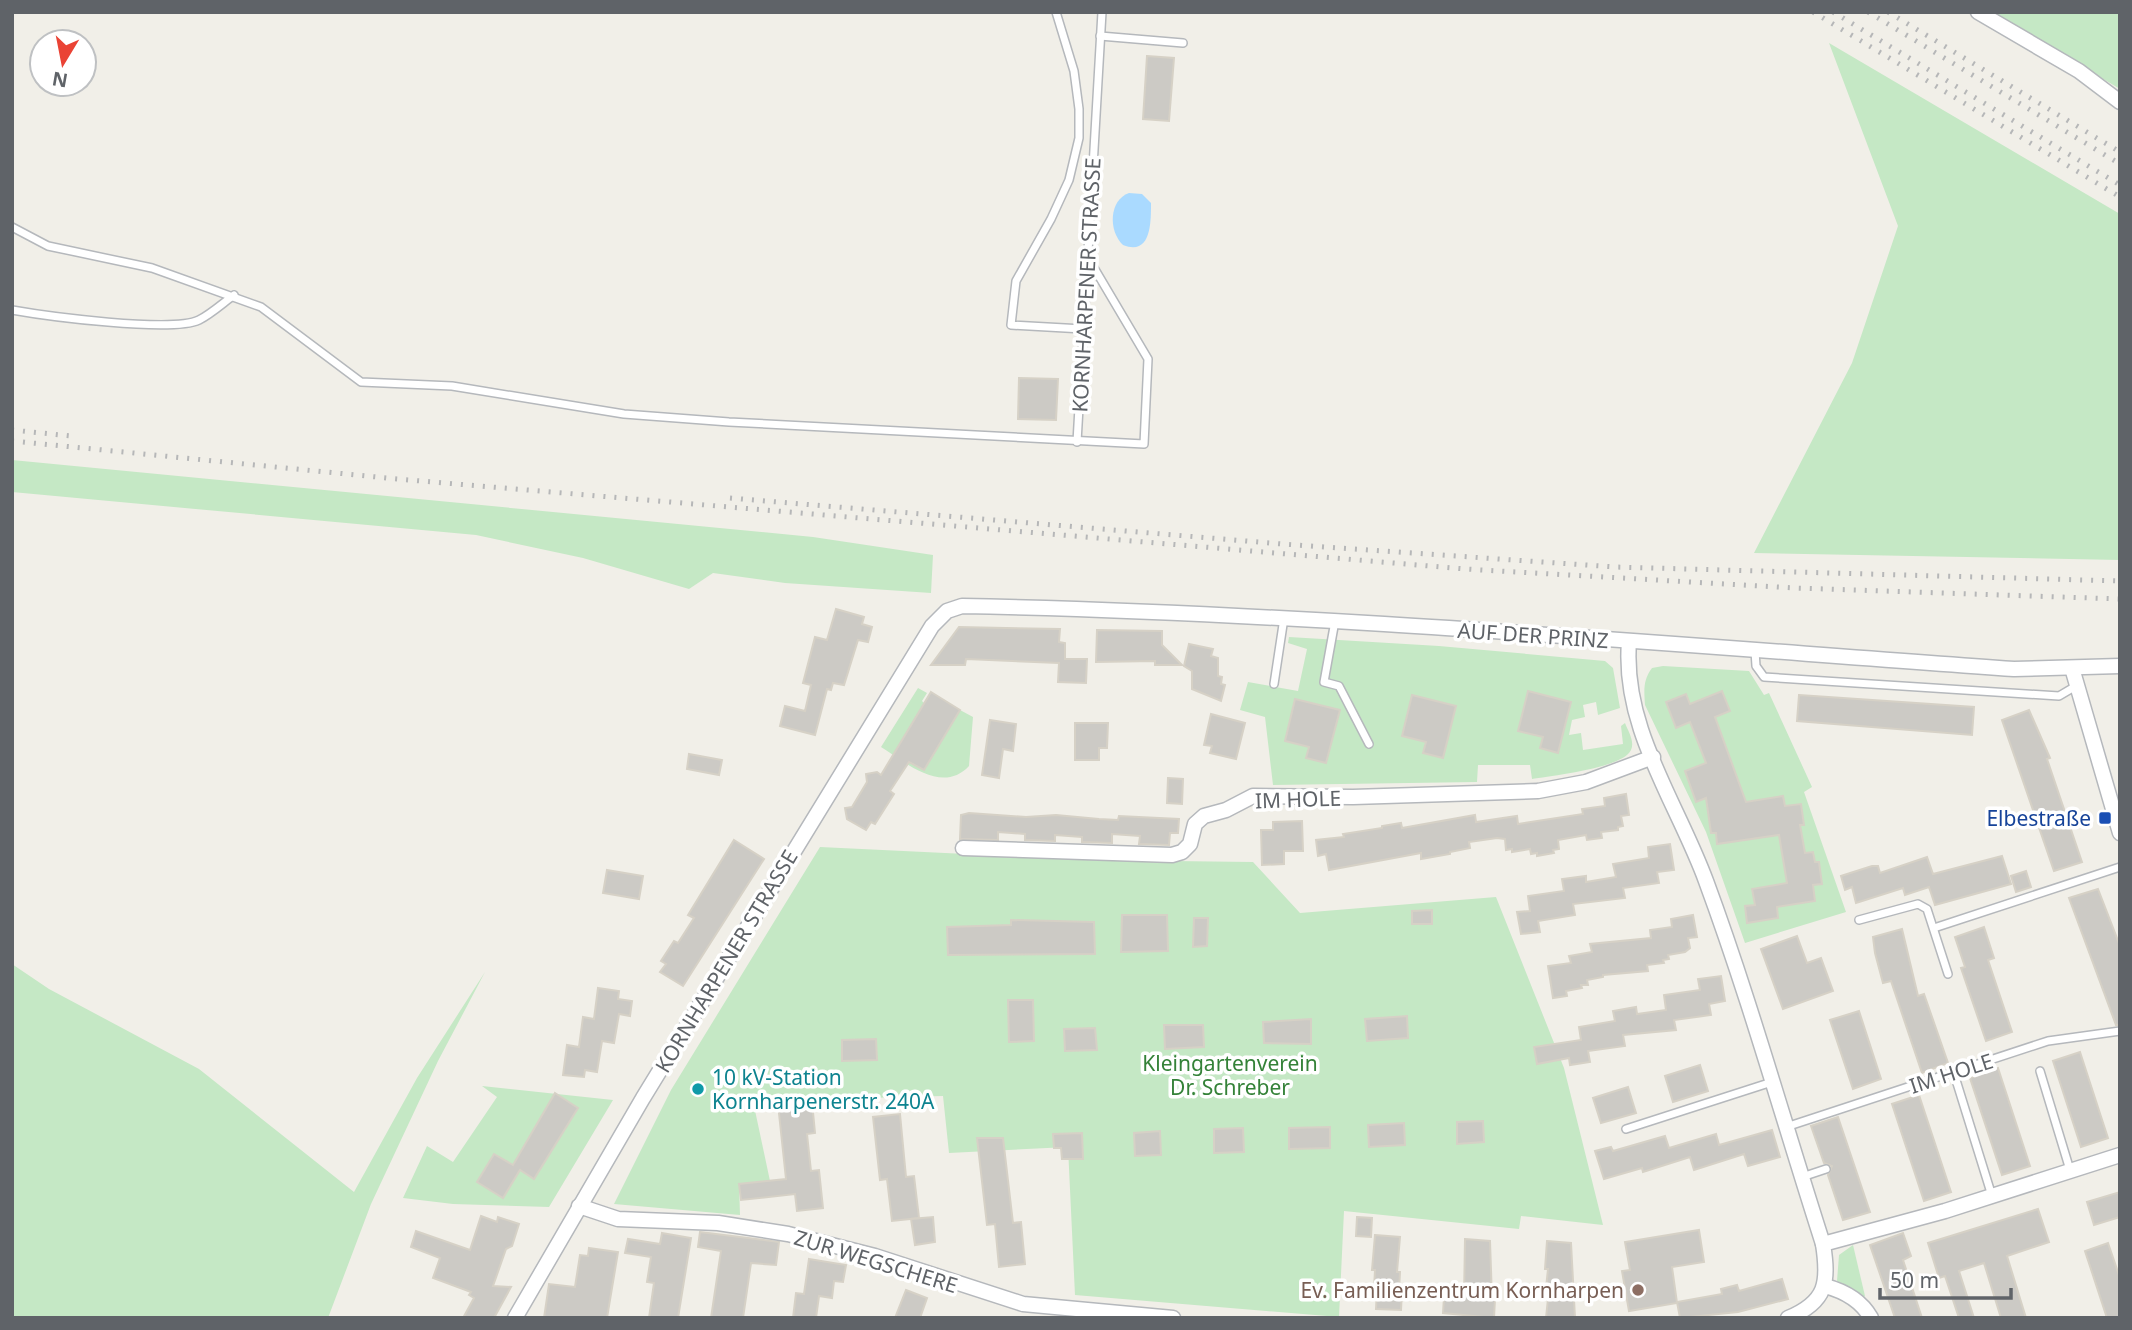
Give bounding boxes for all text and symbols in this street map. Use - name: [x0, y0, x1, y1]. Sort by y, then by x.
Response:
- north arrow: [28, 28, 98, 98]
- text: N: [50, 66, 70, 94]
- street label: KORNHARPENER STRASSE: [1065, 157, 1107, 413]
- street label: AUF DER PRINZ: [1456, 616, 1610, 654]
- street label: IM HOLE: [1254, 784, 1342, 814]
- place label: Elbestraße: [1986, 804, 2091, 832]
- marker: Elbestraße: [2097, 810, 2113, 826]
- street label: KORNHARPENER STRASSE: [648, 844, 804, 1078]
- street label: IM HOLE: [1906, 1046, 1996, 1100]
- park label: Kleingartenverein Dr. Schreber: [1142, 1049, 1318, 1101]
- place label: 10 kV-Station Kornharpenerstr. 240A: [712, 1063, 935, 1115]
- marker: 10 kV-Station Kornharpenerstr. 240A: [690, 1081, 706, 1097]
- street label: ZUR WEGSCHERE: [791, 1223, 961, 1299]
- scale bar: [1880, 1256, 2011, 1300]
- text: 50 m: [1890, 1266, 1939, 1294]
- place label: Ev. Familienzentrum Kornharpen: [1300, 1276, 1624, 1304]
- marker: Ev. Familienzentrum Kornharpen: [1630, 1282, 1646, 1298]

